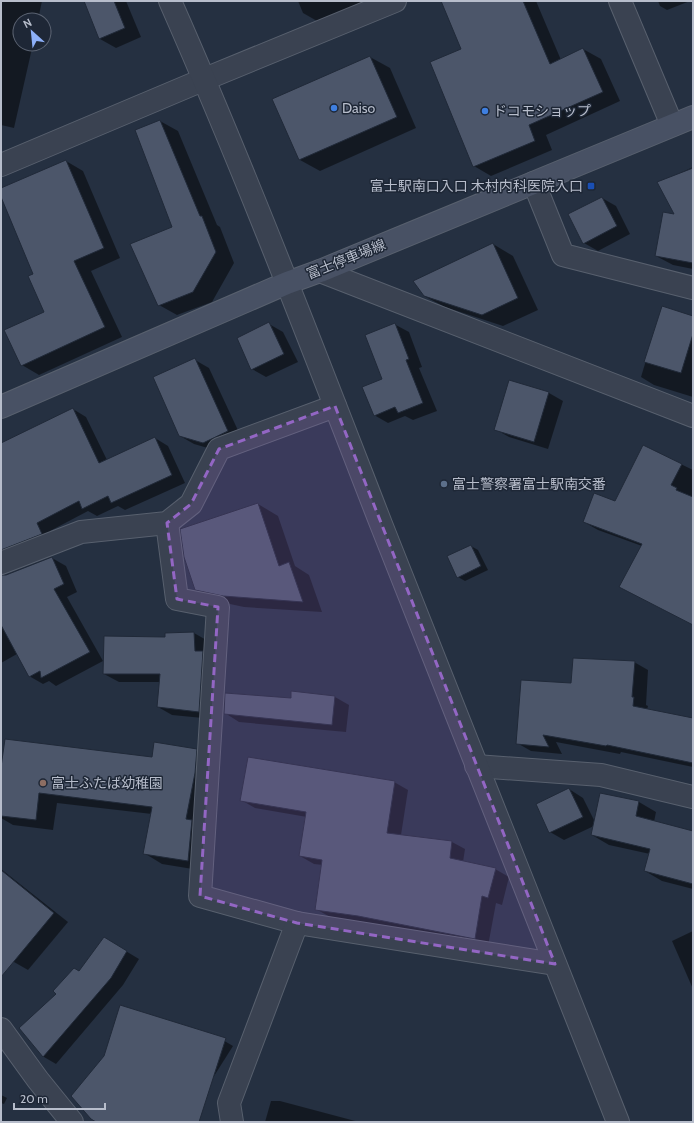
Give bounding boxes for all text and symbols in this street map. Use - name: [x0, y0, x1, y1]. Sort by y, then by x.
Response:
- north arrow: [12, 12, 52, 52]
- text: N: [21, 15, 34, 31]
- place label: Daiso: [342, 99, 376, 117]
- place label: ドコモショップ: [493, 102, 591, 120]
- marker: Daiso: [329, 103, 339, 113]
- marker: ドコモショップ: [480, 106, 490, 116]
- place label: 富士駅南口入口 木村内科医院入口: [370, 177, 583, 195]
- marker: 富士駅南口入口 木村内科医院入口: [586, 181, 596, 191]
- street label: 富士停車場線: [304, 235, 388, 283]
- place label: 富士警察署富士駅南交番: [452, 475, 606, 493]
- marker: 富士警察署富士駅南交番: [439, 479, 449, 489]
- place label: 富士ふたば幼稚園: [51, 774, 163, 792]
- marker: 富士ふたば幼稚園: [38, 778, 48, 788]
- scale bar: [14, 1085, 105, 1111]
- text: 20 m: [20, 1091, 48, 1106]

